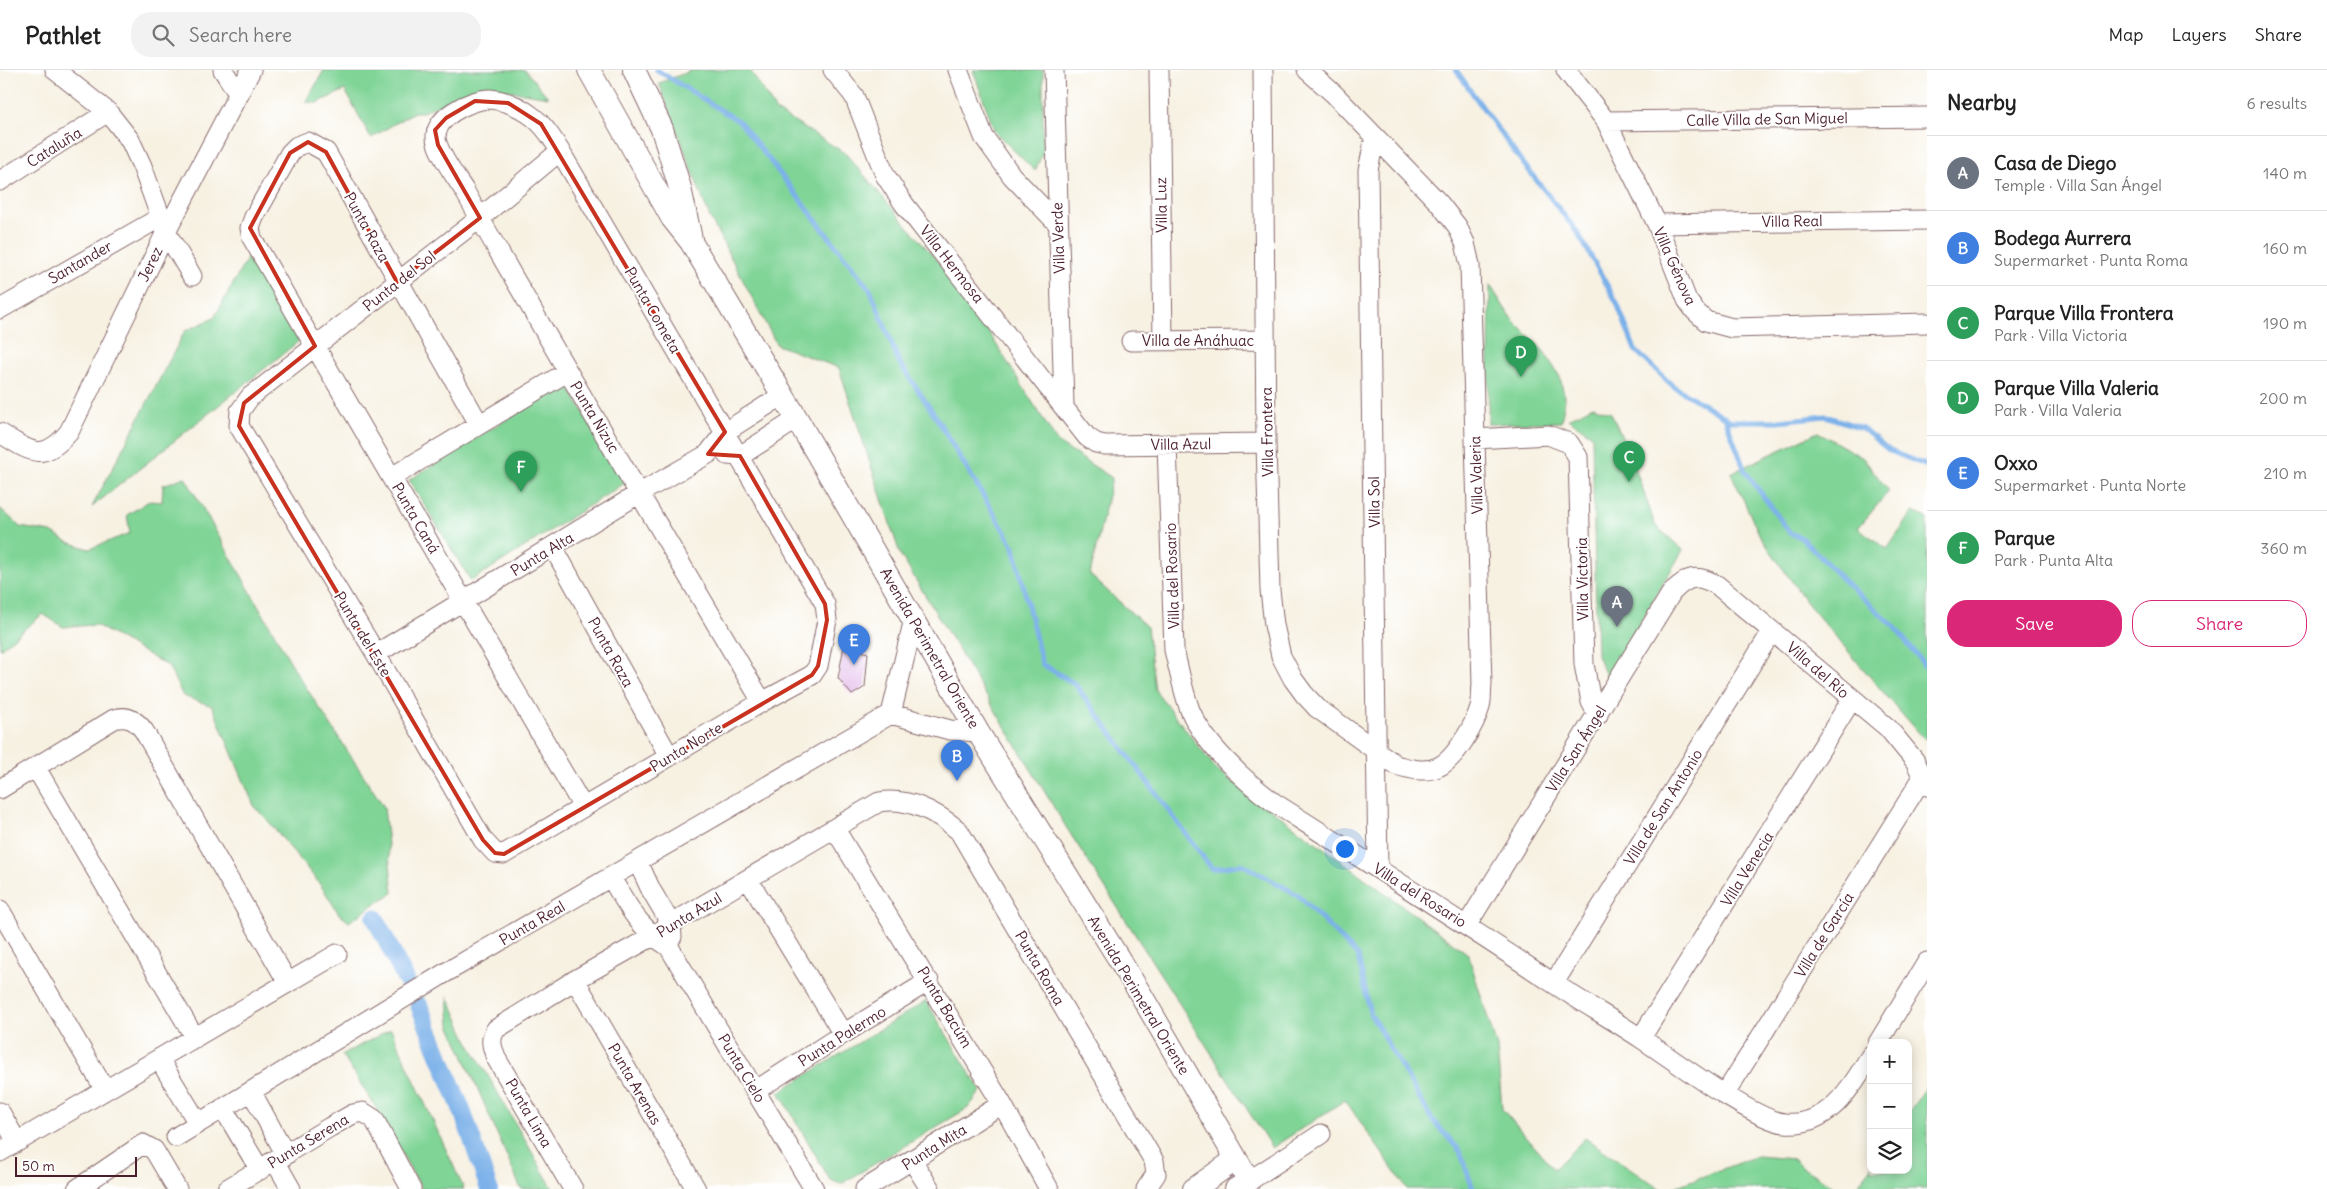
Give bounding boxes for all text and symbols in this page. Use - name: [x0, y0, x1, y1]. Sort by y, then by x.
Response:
- search box: [131, 12, 481, 57]
- text: Pathlet: [25, 20, 101, 50]
- icon: search: [149, 21, 177, 49]
- text: Search here: [189, 23, 292, 47]
- text: Map: [2108, 23, 2143, 46]
- text: Layers: [2171, 23, 2227, 46]
- text: Share: [2255, 23, 2302, 46]
- text: Nearby: [1947, 89, 2017, 116]
- text: 6 results: [2246, 93, 2307, 113]
- street label: Calle Villa de San Miguel: [1686, 108, 1848, 130]
- street label: Cataluña: [23, 122, 85, 171]
- text: Casa de Diego: [1994, 151, 2116, 175]
- text: A: [1958, 163, 1968, 183]
- text: 140 m: [2263, 163, 2307, 183]
- text: Temple · Villa San Ángel: [1994, 175, 2162, 195]
- street label: Villa Luz: [1151, 177, 1171, 233]
- street label: Punta Raza: [340, 189, 394, 266]
- street label: Villa Verde: [1047, 202, 1069, 274]
- street label: Villa Real: [1761, 211, 1823, 231]
- street label: Villa Hermosa: [916, 221, 989, 307]
- street label: Villa Génova: [1649, 224, 1701, 308]
- text: Bodega Aurrera: [1994, 226, 2131, 250]
- street label: Santander: [45, 236, 115, 288]
- text: B: [1958, 238, 1968, 258]
- text: 160 m: [2263, 238, 2307, 258]
- street label: Jerez: [133, 243, 167, 285]
- street label: Punta del Sol: [359, 247, 439, 315]
- text: Supermarket · Punta Roma: [1994, 250, 2188, 270]
- street label: Punta Cometa: [621, 263, 686, 357]
- text: Parque Villa Frontera: [1994, 301, 2174, 325]
- text: C: [1958, 313, 1968, 333]
- text: 190 m: [2263, 313, 2307, 333]
- text: Park · Villa Victoria: [1994, 325, 2127, 345]
- street label: Villa de Anáhuac: [1142, 331, 1255, 350]
- pin: D: [1505, 336, 1537, 377]
- text: Parque Villa Valeria: [1994, 376, 2159, 400]
- street label: Punta Nizuc: [566, 378, 624, 457]
- street label: Villa Frontera: [1257, 386, 1277, 477]
- text: D: [1957, 388, 1969, 408]
- text: 200 m: [2259, 388, 2307, 408]
- text: Park · Villa Valeria: [1994, 400, 2122, 420]
- street label: Villa Azul: [1151, 434, 1211, 454]
- street label: Villa Valeria: [1465, 435, 1487, 515]
- pin: C: [1613, 441, 1645, 482]
- pin: F: [505, 451, 537, 492]
- text: Oxxo: [1994, 451, 2038, 475]
- text: E: [1958, 463, 1968, 483]
- text: 210 m: [2264, 463, 2307, 483]
- text: Supermarket · Punta Norte: [1994, 475, 2186, 495]
- street label: Villa Sol: [1364, 476, 1384, 528]
- street label: Punta Caná: [388, 479, 444, 557]
- street label: Villa del Rosario: [1161, 522, 1183, 630]
- text: Parque: [1994, 526, 2055, 550]
- street label: Punta Alta: [507, 528, 577, 580]
- street label: Villa Victoria: [1572, 537, 1592, 621]
- text: F: [1958, 538, 1968, 558]
- text: 360 m: [2260, 538, 2307, 558]
- text: Park · Punta Alta: [1994, 550, 2113, 570]
- street label: Avenida Perimetral Oriente: [876, 564, 984, 732]
- pin: A: [1601, 586, 1633, 627]
- street label: Punta del Este: [330, 588, 396, 680]
- button: Save: [1947, 600, 2122, 647]
- button: Share: [2132, 600, 2307, 647]
- street label: Punta Raza: [584, 614, 638, 691]
- pin: E: [838, 624, 870, 665]
- street label: Villa del Río: [1783, 638, 1853, 702]
- street label: Villa San Ángel: [1542, 702, 1610, 796]
- street label: Punta Norte: [646, 718, 726, 776]
- pin: B: [941, 740, 973, 781]
- street label: Villa de San Antonio: [1620, 745, 1706, 869]
- street label: Villa Venecia: [1716, 828, 1778, 910]
- your location: [1332, 836, 1358, 862]
- street label: Villa del Rosario: [1370, 859, 1470, 931]
- street label: Punta Azul: [653, 888, 725, 942]
- street label: Villa de García: [1790, 888, 1858, 981]
- street label: Punta Real: [496, 897, 568, 949]
- street label: Avenida Perimetral Oriente: [1084, 912, 1194, 1078]
- street label: Punta Roma: [1011, 927, 1069, 1009]
- street label: Punta Bacúm: [913, 963, 977, 1051]
- street label: Punta Palermo: [795, 1001, 889, 1071]
- street label: Punta Cielo: [714, 1030, 770, 1106]
- map controls: [1867, 1039, 1912, 1174]
- button: +: [1867, 1039, 1912, 1084]
- street label: Punta Arenas: [604, 1040, 666, 1128]
- street label: Punta Lima: [502, 1075, 557, 1151]
- button: −: [1867, 1084, 1912, 1129]
- street label: Punta Serena: [264, 1109, 352, 1173]
- street label: Punta Mita: [898, 1119, 970, 1174]
- button: layers: [1867, 1129, 1912, 1174]
- scale bar: [15, 1154, 138, 1177]
- text: 50 m: [22, 1157, 55, 1175]

